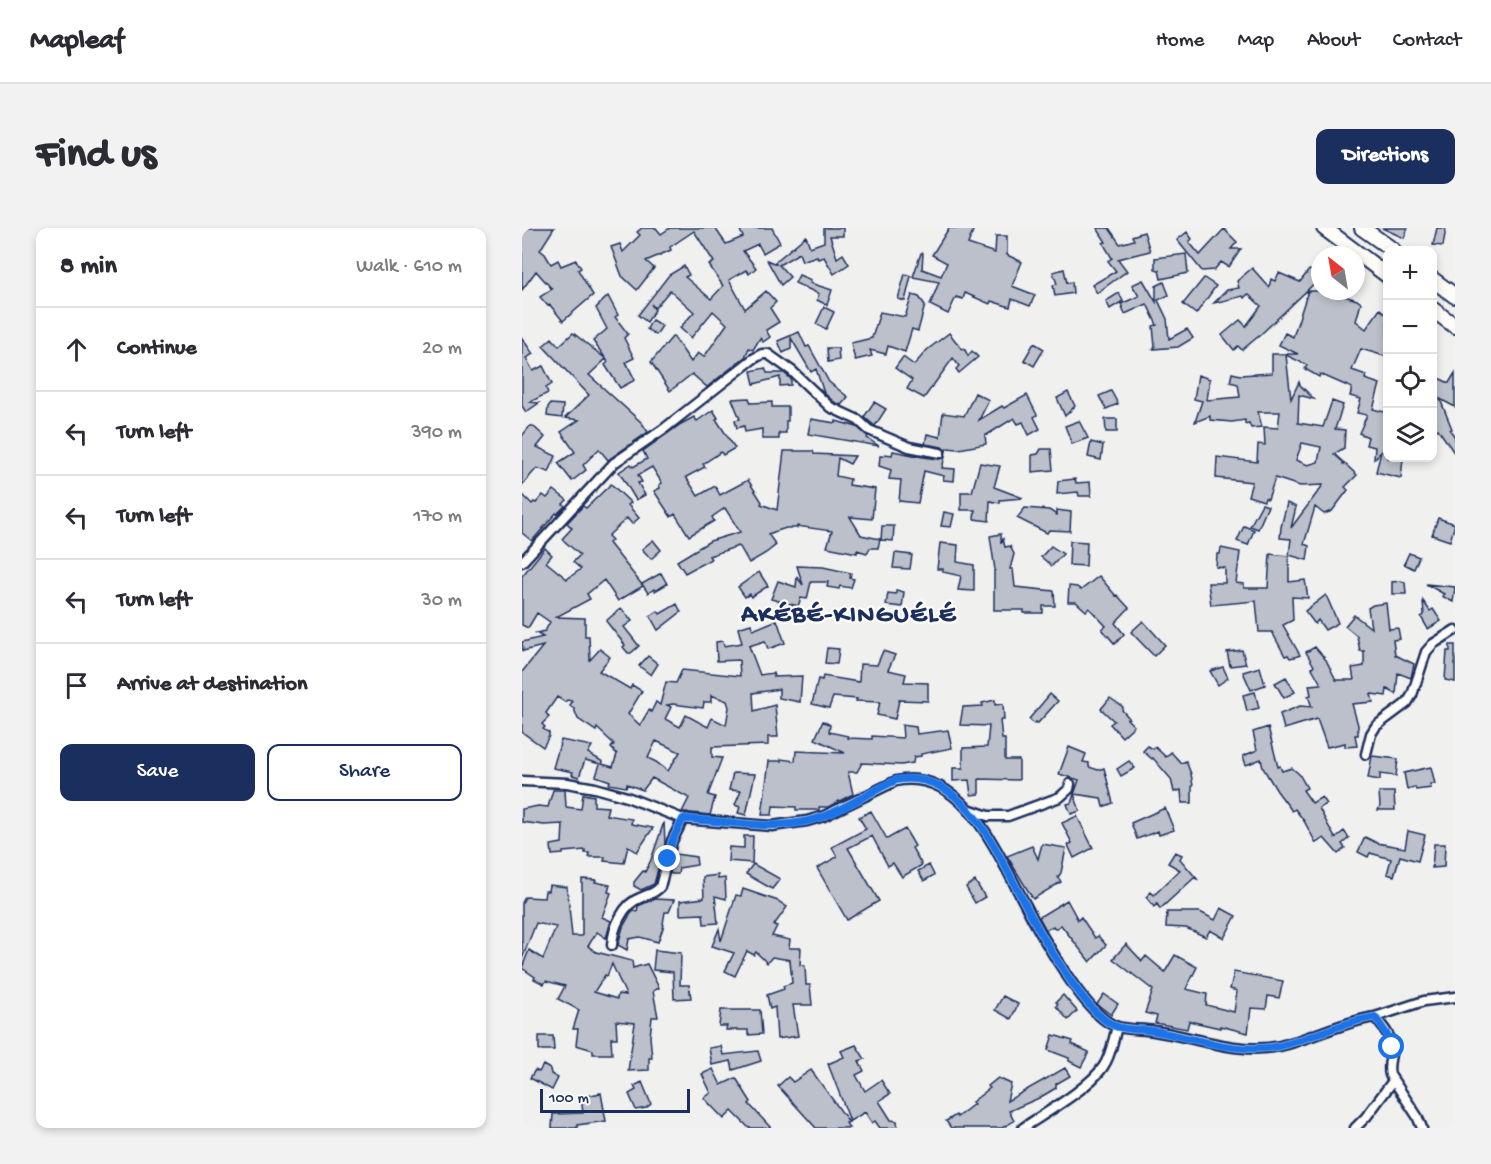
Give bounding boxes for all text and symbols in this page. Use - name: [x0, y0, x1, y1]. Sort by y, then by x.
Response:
- text: Mapleaf: [30, 25, 124, 58]
- text: Home: [1156, 29, 1204, 54]
- text: Map: [1237, 29, 1274, 54]
- text: About: [1307, 29, 1360, 54]
- text: Contact: [1393, 29, 1461, 54]
- button: Directions: [1316, 129, 1455, 184]
- text: Find us: [36, 132, 156, 181]
- north arrow: [1311, 246, 1365, 300]
- map controls: [1383, 246, 1437, 462]
- button: +: [1383, 246, 1437, 300]
- text: 8 min: [60, 252, 117, 283]
- text: Walk · 610 m: [356, 256, 462, 279]
- button: −: [1383, 300, 1437, 354]
- icon: ahead: [60, 333, 93, 366]
- text: Continue: [117, 336, 197, 362]
- text: 20 m: [422, 338, 462, 361]
- button: locate: [1383, 354, 1437, 408]
- button: layers: [1383, 408, 1437, 462]
- icon: left: [60, 417, 93, 450]
- text: Turn left: [117, 420, 191, 446]
- text: 390 m: [411, 422, 462, 445]
- icon: left: [60, 501, 93, 534]
- text: Turn left: [117, 504, 191, 530]
- text: 170 m: [413, 506, 462, 529]
- icon: left: [60, 585, 93, 618]
- text: Turn left: [117, 588, 191, 614]
- text: 30 m: [421, 590, 462, 613]
- district label: AKÉBÉ-KINGUÉLÉ: [740, 601, 957, 632]
- icon: arrive: [60, 669, 93, 702]
- text: Arrive at destination: [117, 672, 307, 698]
- button: Save: [60, 744, 255, 801]
- button: Share: [267, 744, 462, 801]
- route end: [654, 845, 680, 871]
- route start: [1378, 1033, 1404, 1059]
- scale bar: [540, 1086, 690, 1114]
- text: 100 m: [549, 1090, 589, 1109]

